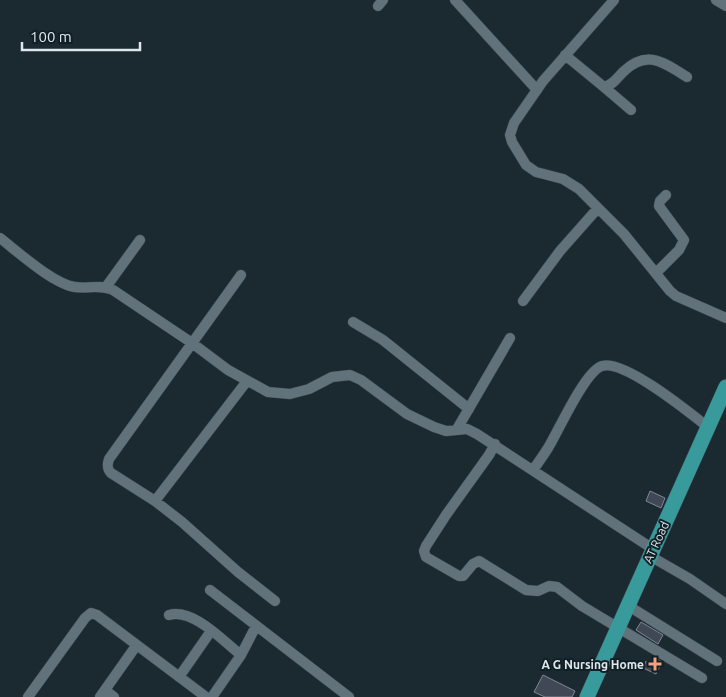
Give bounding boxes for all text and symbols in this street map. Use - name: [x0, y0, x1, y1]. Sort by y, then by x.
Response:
- scale bar: [22, 20, 140, 52]
- text: 100 m: [30, 28, 72, 45]
- street label: AT Road: [641, 519, 671, 565]
- marker: A G Nursing Home: [648, 657, 662, 671]
- place label: A G Nursing Home: [542, 658, 644, 671]

